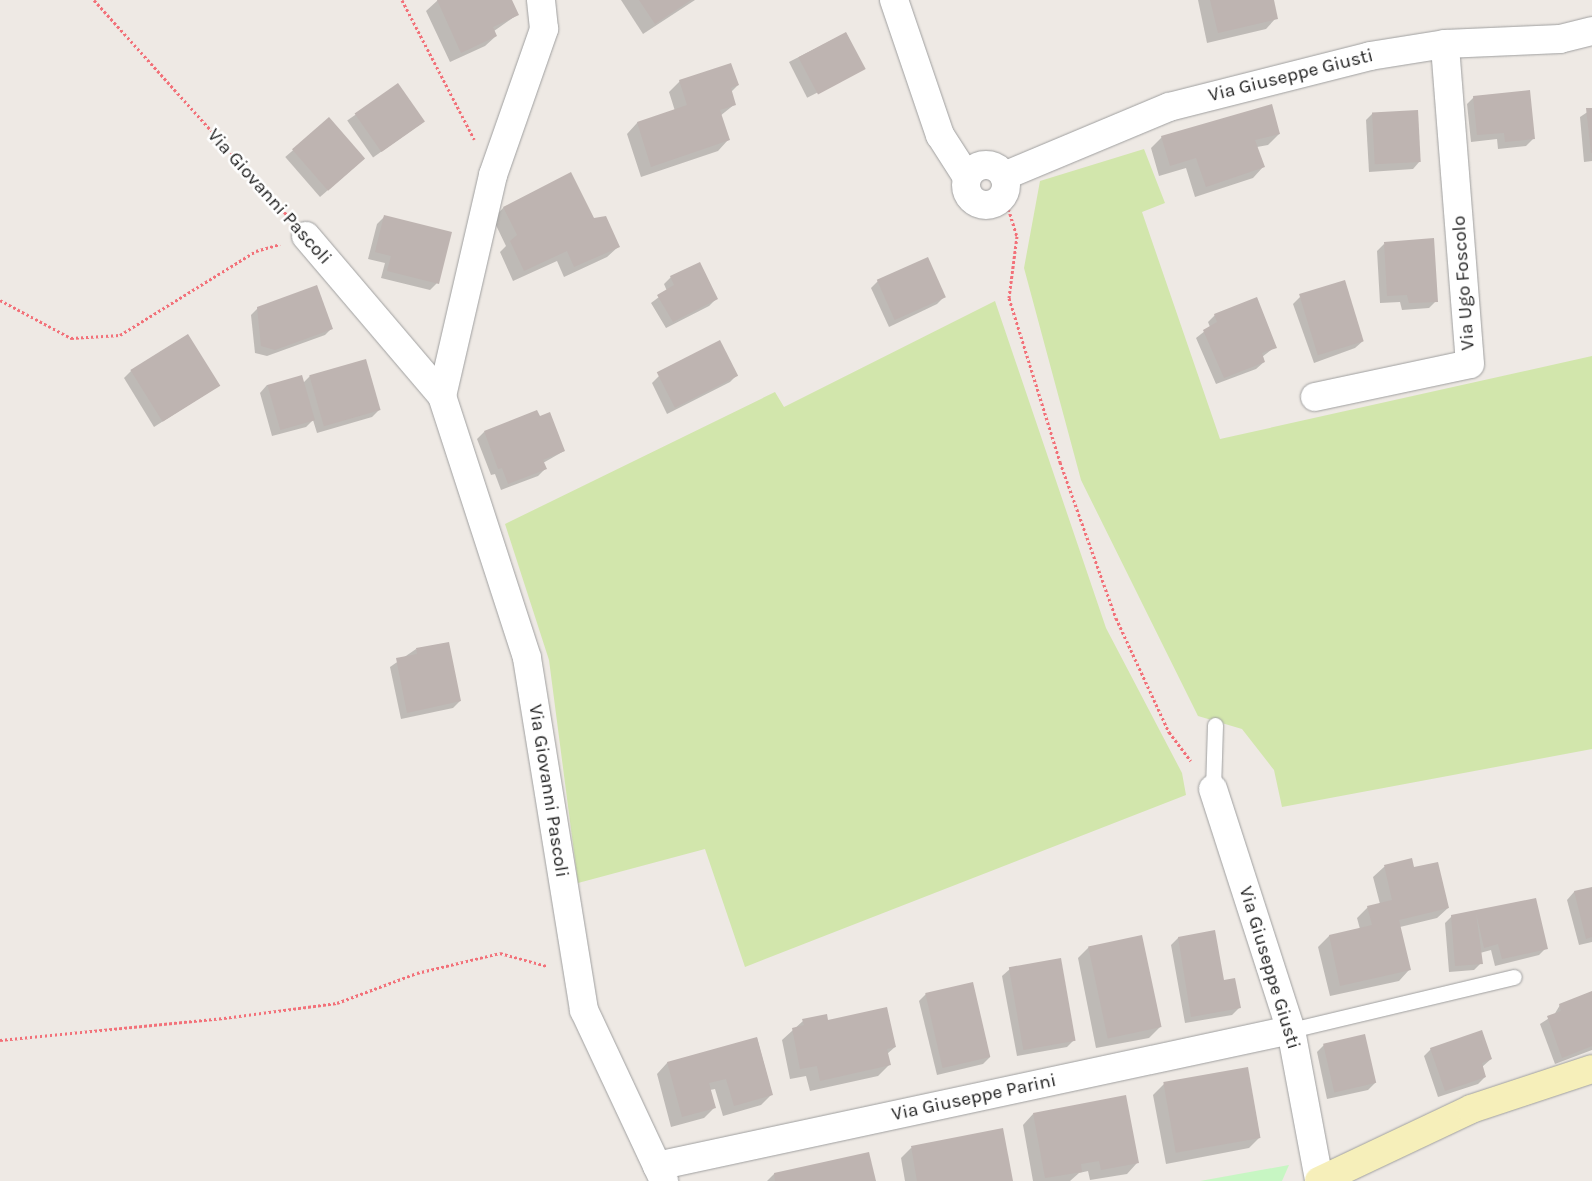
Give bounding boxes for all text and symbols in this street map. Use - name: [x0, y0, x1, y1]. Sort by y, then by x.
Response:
- street label: Via Giuseppe Giusti: [1206, 44, 1376, 108]
- street label: Via Giovanni Pascoli: [202, 124, 336, 270]
- street label: Via Ugo Foscolo: [1448, 215, 1480, 351]
- street label: Via Giovanni Pascoli: [523, 703, 573, 879]
- street label: Via Giuseppe Giusti: [1233, 884, 1305, 1052]
- street label: Via Giuseppe Parini: [890, 1069, 1058, 1127]

